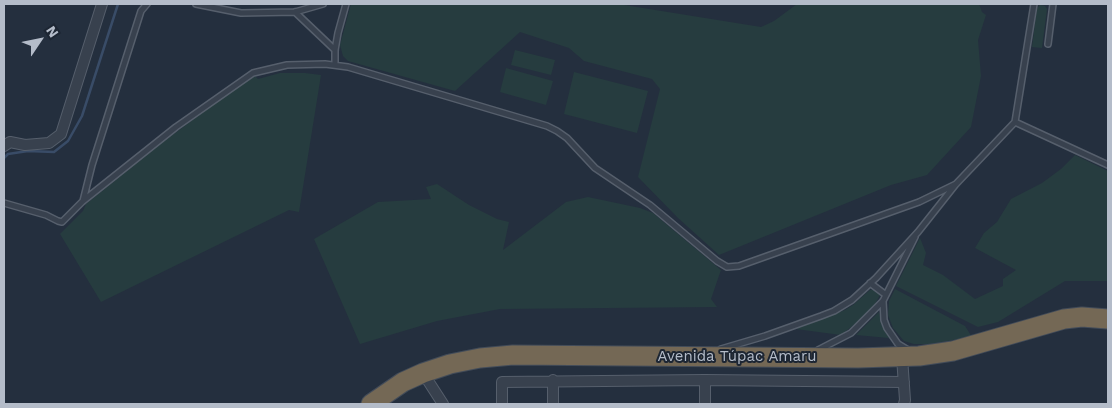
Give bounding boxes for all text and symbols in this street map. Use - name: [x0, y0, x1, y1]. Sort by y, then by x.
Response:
- north arrow: [15, 15, 65, 65]
- text: N: [43, 23, 62, 40]
- street label: Avenida Túpac Amaru: [658, 348, 816, 366]

